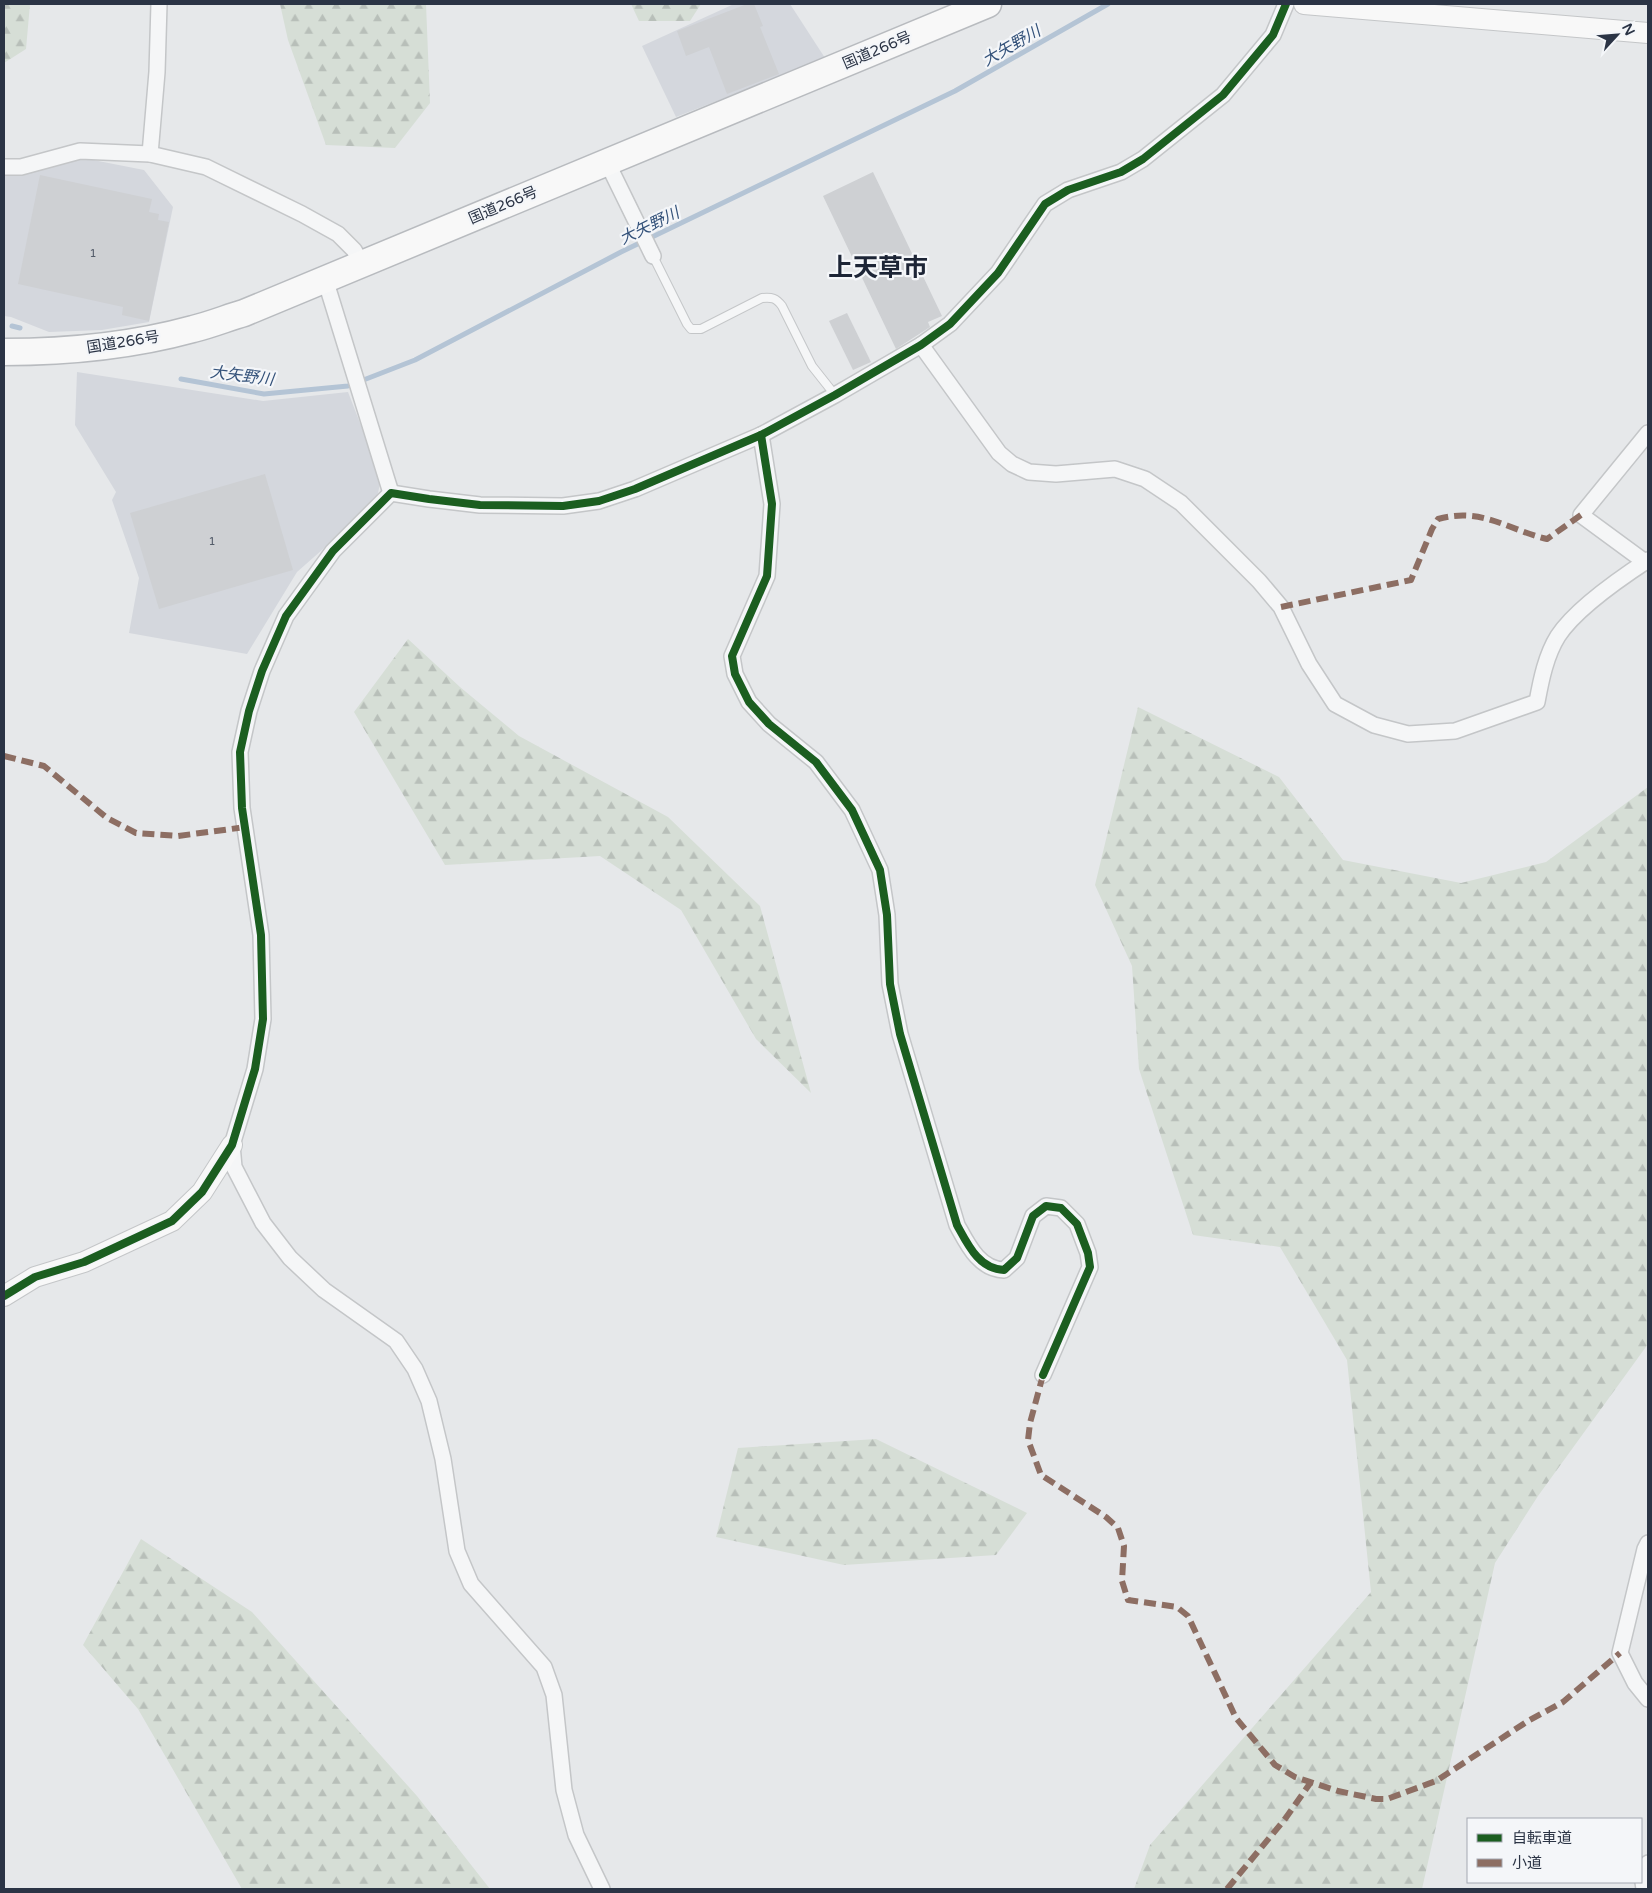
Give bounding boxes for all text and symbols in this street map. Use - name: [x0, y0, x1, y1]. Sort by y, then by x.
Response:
- north arrow: [1592, 10, 1642, 60]
- water label: 大矢野川: [979, 20, 1046, 71]
- text: N: [1618, 21, 1638, 38]
- street label: 国道266号: [840, 27, 914, 73]
- street label: 国道266号: [466, 182, 540, 228]
- water label: 大矢野川: [616, 202, 684, 249]
- house number: 1: [89, 246, 97, 260]
- district label: 上天草市: [828, 253, 928, 283]
- street label: 国道266号: [85, 327, 161, 357]
- water label: 大矢野川: [209, 362, 277, 390]
- house number: 1: [208, 534, 216, 548]
- legend: [1467, 1818, 1642, 1883]
- text: 自転車道: [1512, 1829, 1572, 1847]
- text: 小道: [1512, 1854, 1542, 1872]

